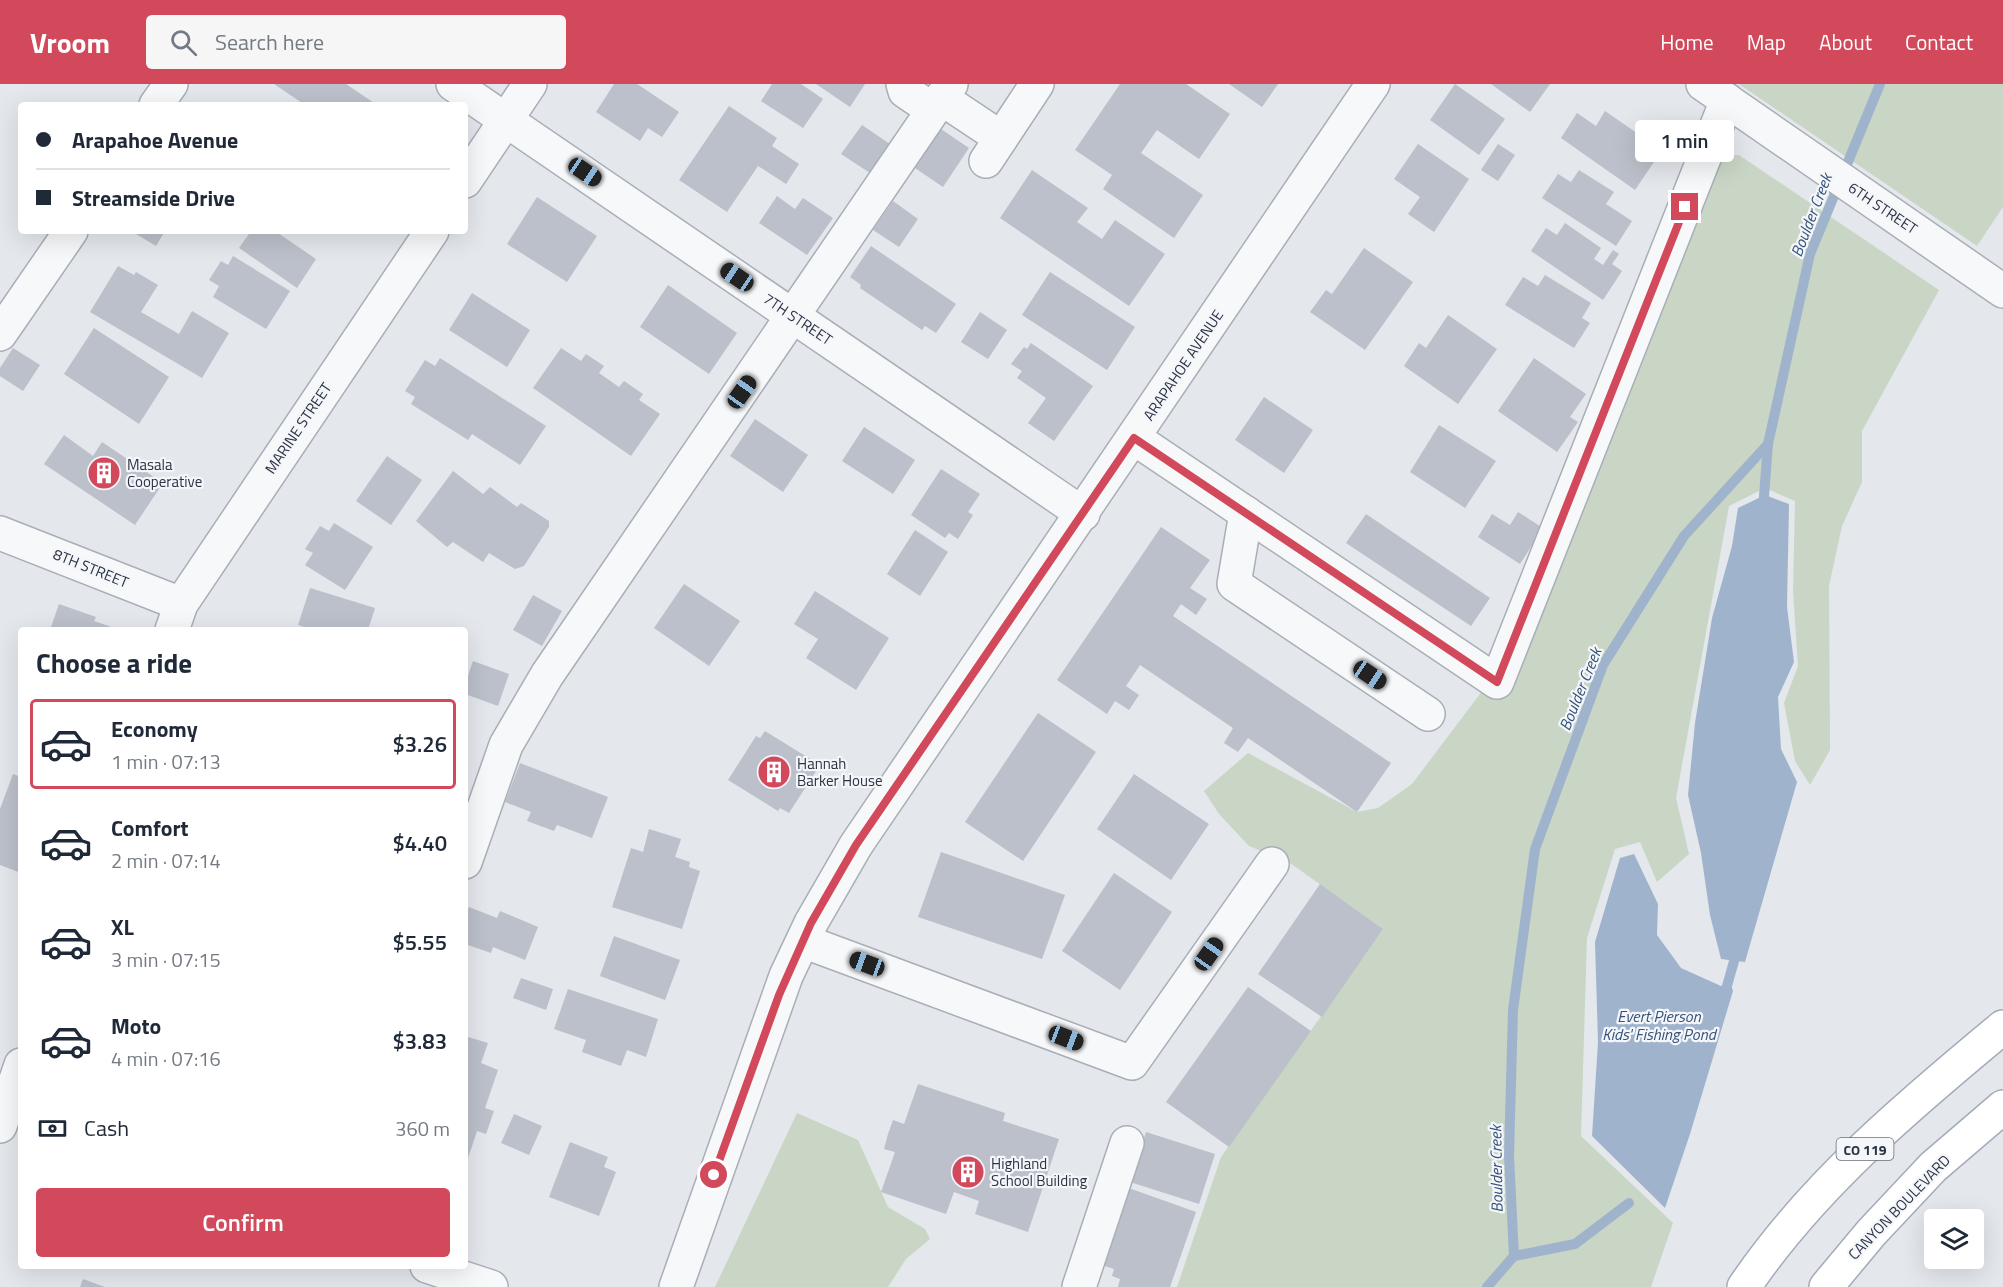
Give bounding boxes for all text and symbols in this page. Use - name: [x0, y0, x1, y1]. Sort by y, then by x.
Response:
- search box: [146, 15, 566, 69]
- text: Vroom: [30, 21, 110, 64]
- text: Search here: [215, 25, 324, 59]
- icon: search: [167, 26, 200, 59]
- text: Home: [1660, 26, 1714, 58]
- text: Map: [1747, 26, 1786, 58]
- text: About: [1819, 26, 1872, 58]
- text: Contact: [1905, 26, 1973, 58]
- callout: 1 min: [1636, 120, 1734, 162]
- text: Arapahoe Avenue: [72, 123, 238, 157]
- text: 1 min: [1660, 125, 1709, 156]
- car: [565, 154, 605, 190]
- water label: Boulder Creek: [1784, 168, 1839, 260]
- street label: 6TH STREET: [1844, 176, 1922, 240]
- text: Streamside Drive: [72, 181, 235, 215]
- route end: [1671, 193, 1698, 220]
- car: [717, 259, 757, 295]
- street label: 7TH STREET: [759, 287, 837, 351]
- street label: ARAPAHOE AVENUE: [1137, 305, 1229, 425]
- car: [724, 372, 760, 412]
- street label: MARINE STREET: [259, 378, 337, 478]
- place label: Masala Cooperative: [127, 453, 202, 493]
- building icon: Masala Cooperative: [86, 455, 122, 491]
- street label: 8TH STREET: [50, 542, 132, 594]
- text: Choose a ride: [36, 642, 192, 683]
- water label: Boulder Creek: [1553, 642, 1608, 734]
- car: [1350, 657, 1390, 693]
- text: Economy: [111, 712, 198, 746]
- icon: car: [39, 717, 93, 771]
- text: $3.26: [392, 727, 447, 761]
- text: 1 min · 07:13: [111, 746, 221, 777]
- place label: Hannah Barker House: [797, 752, 883, 792]
- building icon: Hannah Barker House: [756, 754, 792, 790]
- text: Comfort: [111, 811, 189, 845]
- icon: car: [39, 816, 93, 870]
- text: $4.40: [392, 826, 447, 860]
- text: 2 min · 07:14: [111, 845, 221, 876]
- text: XL: [111, 910, 134, 944]
- icon: car: [39, 915, 93, 969]
- text: $5.55: [392, 925, 447, 959]
- car: [1191, 934, 1227, 974]
- text: 3 min · 07:15: [111, 944, 221, 975]
- car: [847, 949, 887, 979]
- water label: Evert Pierson Kids' Fishing Pond: [1602, 1004, 1718, 1046]
- text: Moto: [111, 1009, 161, 1043]
- icon: car: [39, 1014, 93, 1068]
- car: [1046, 1023, 1086, 1053]
- text: $3.83: [392, 1024, 447, 1058]
- text: 4 min · 07:16: [111, 1043, 221, 1074]
- text: Cash: [84, 1111, 129, 1145]
- icon: cash: [36, 1112, 69, 1145]
- text: 360 m: [395, 1113, 450, 1144]
- water label: Boulder Creek: [1483, 1123, 1509, 1213]
- road number: CO 119: [1836, 1138, 1894, 1160]
- street label: CANYON BOULEVARD: [1843, 1149, 1955, 1265]
- place label: Highland School Building: [991, 1152, 1088, 1192]
- building icon: Highland School Building: [950, 1154, 986, 1190]
- route start: [700, 1161, 727, 1188]
- button: Confirm: [36, 1188, 450, 1257]
- map controls: [1924, 1209, 1984, 1269]
- button: layers: [1924, 1209, 1984, 1269]

